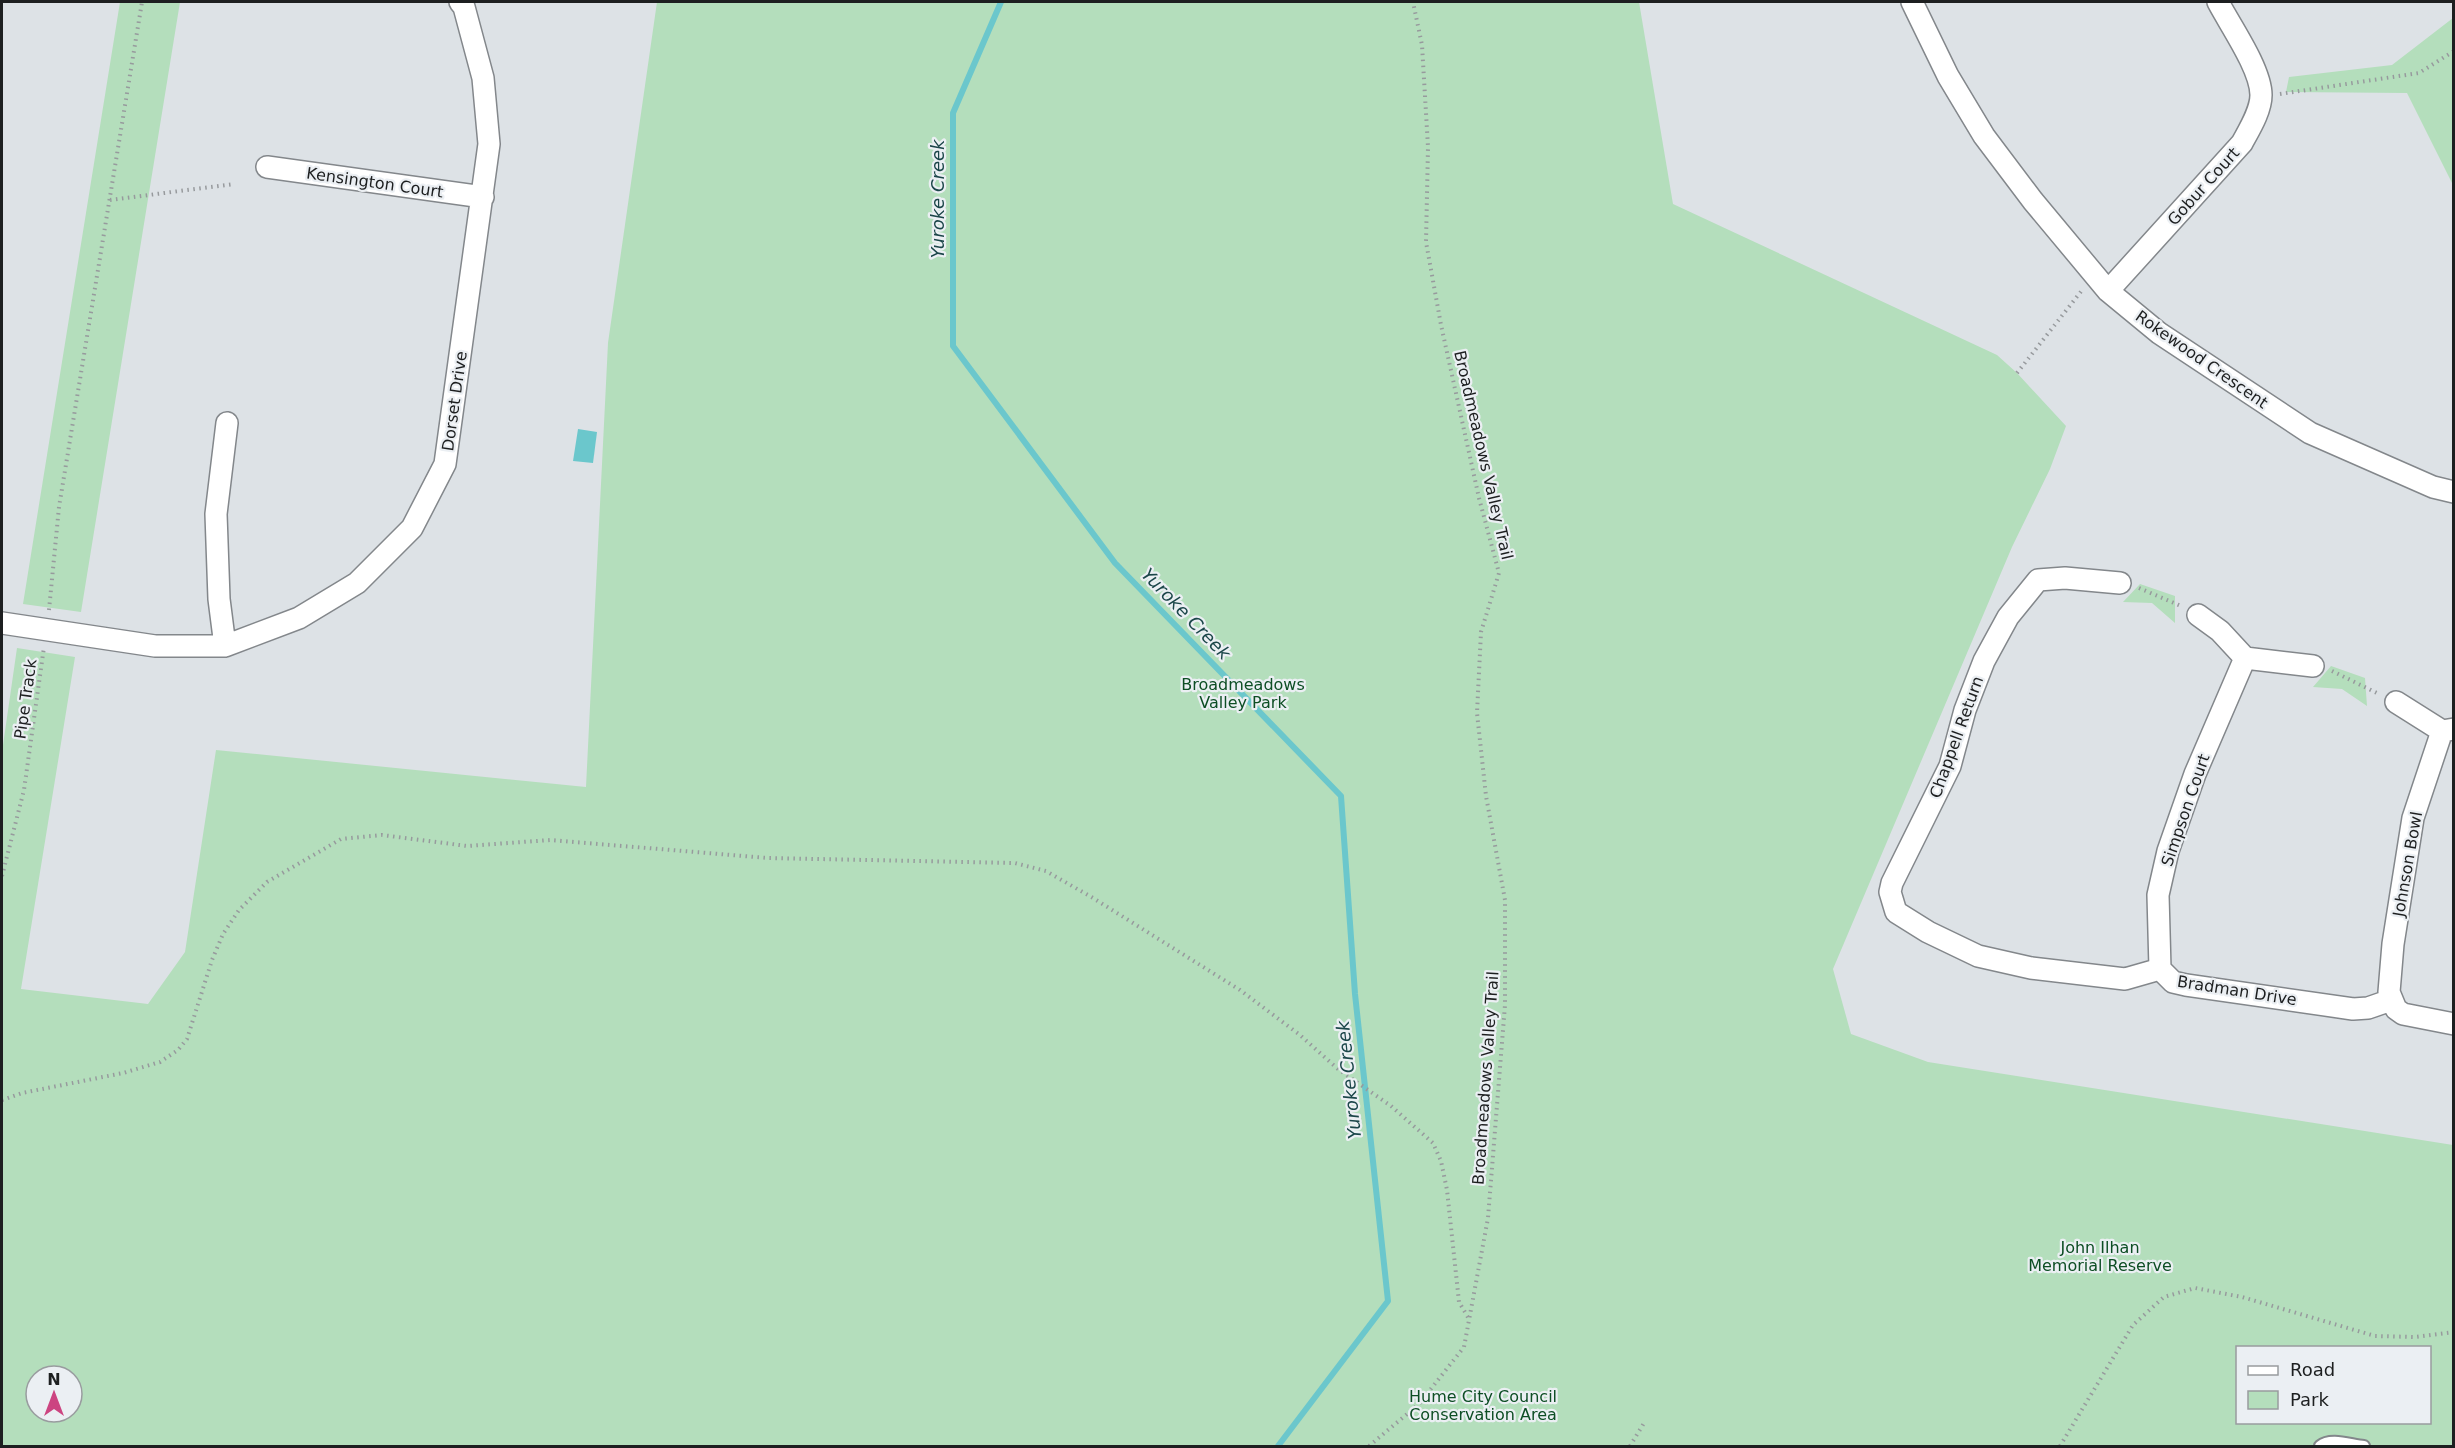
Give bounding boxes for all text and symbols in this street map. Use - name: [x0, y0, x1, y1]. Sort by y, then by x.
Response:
- water label: Yuroke Creek: [927, 138, 948, 258]
- street label: Gobur Court: [2163, 144, 2243, 229]
- street label: Kensington Court: [305, 163, 445, 202]
- street label: Rokewood Crescent: [2132, 307, 2272, 412]
- street label: Broadmeadows Valley Trail: [1450, 349, 1517, 562]
- street label: Dorset Drive: [438, 350, 471, 452]
- water label: Yuroke Creek: [1137, 564, 1236, 665]
- street label: Pipe Track: [10, 657, 41, 740]
- street label: Chappell Return: [1926, 674, 1987, 801]
- park label: Broadmeadows Valley Park: [1181, 675, 1305, 712]
- street label: Simpson Court: [2157, 751, 2214, 869]
- street label: Johnson Bowl: [2389, 810, 2426, 919]
- street label: Broadmeadows Valley Trail: [1469, 971, 1502, 1186]
- street label: Bradman Drive: [2176, 972, 2298, 1009]
- water label: Yuroke Creek: [1332, 1018, 1365, 1140]
- park label: John Ilhan Memorial Reserve: [2028, 1238, 2172, 1275]
- legend: [2236, 1346, 2431, 1424]
- text: Road: [2290, 1359, 2335, 1380]
- north arrow: [24, 1364, 84, 1424]
- text: N: [47, 1370, 61, 1389]
- park label: Hume City Council Conservation Area: [1409, 1387, 1557, 1424]
- text: Park: [2290, 1389, 2329, 1410]

